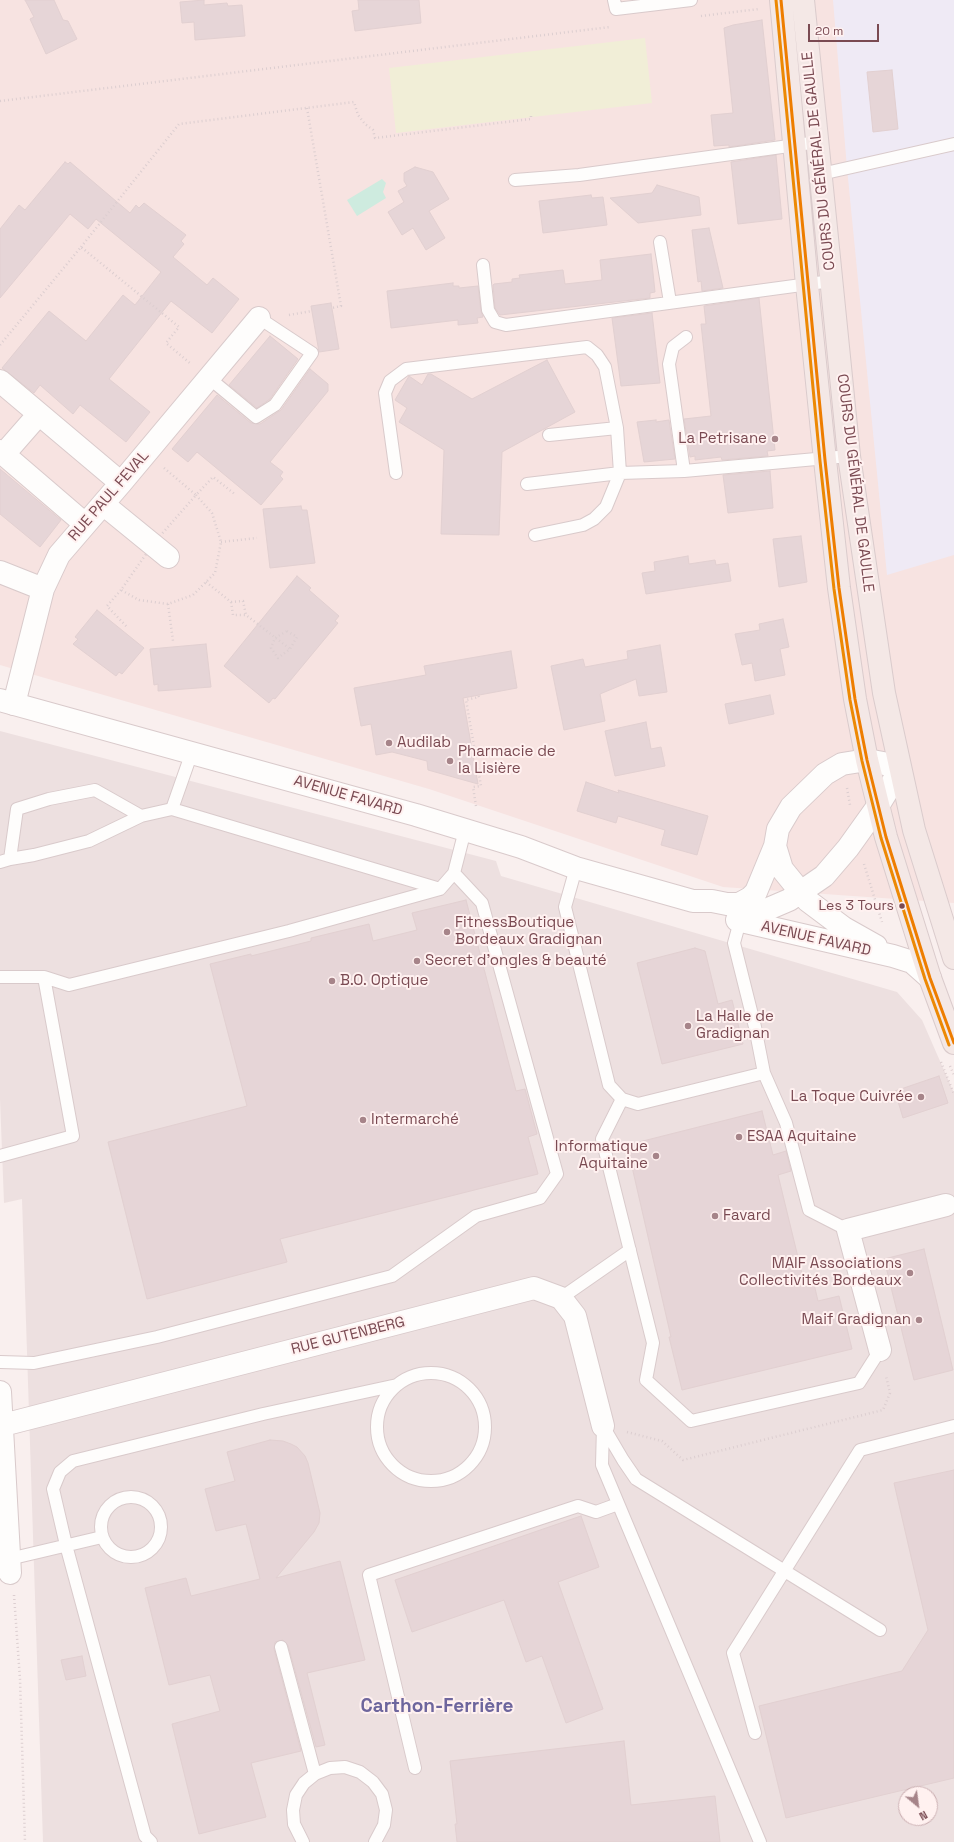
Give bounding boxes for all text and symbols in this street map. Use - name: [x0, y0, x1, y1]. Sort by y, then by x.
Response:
- scale bar: [810, 16, 881, 42]
- text: 20 m: [815, 23, 843, 39]
- street label: COURS DU GÉNÉRAL DE GAULLE: [799, 51, 839, 271]
- street label: COURS DU GÉNÉRAL DE GAULLE: [833, 373, 877, 593]
- place label: La Petrisane: [678, 430, 767, 448]
- marker: La Petrisane: [770, 434, 780, 444]
- street label: RUE PAUL FEVAL: [65, 447, 153, 545]
- place label: Audilab: [397, 734, 451, 752]
- marker: Audilab: [384, 738, 394, 748]
- place label: Pharmacie de la Lisière: [458, 743, 556, 778]
- marker: Pharmacie de la Lisière: [445, 756, 455, 766]
- street label: AVENUE FAVARD: [292, 772, 404, 820]
- place label: Les 3 Tours: [819, 898, 894, 914]
- marker: Les 3 Tours: [897, 901, 907, 911]
- place label: FitnessBoutique Bordeaux Gradignan: [455, 914, 602, 949]
- street label: AVENUE FAVARD: [759, 918, 873, 960]
- marker: FitnessBoutique Bordeaux Gradignan: [442, 927, 452, 937]
- place label: Secret d'ongles & beauté: [425, 952, 607, 970]
- marker: Secret d'ongles & beauté: [412, 956, 422, 966]
- place label: B.O. Optique: [340, 972, 428, 990]
- marker: B.O. Optique: [327, 976, 337, 986]
- place label: La Halle de Gradignan: [696, 1008, 774, 1043]
- marker: La Halle de Gradignan: [683, 1021, 693, 1031]
- place label: La Toque Cuivrée: [790, 1088, 913, 1106]
- marker: La Toque Cuivrée: [916, 1092, 926, 1102]
- place label: Intermarché: [371, 1111, 459, 1129]
- marker: Intermarché: [358, 1115, 368, 1125]
- place label: ESAA Aquitaine: [747, 1128, 857, 1146]
- marker: ESAA Aquitaine: [734, 1132, 744, 1142]
- place label: Informatique Aquitaine: [555, 1138, 648, 1173]
- marker: Informatique Aquitaine: [651, 1151, 661, 1161]
- place label: Favard: [723, 1207, 771, 1225]
- marker: Favard: [710, 1211, 720, 1221]
- place label: MAIF Associations Collectivités Bordeaux: [739, 1255, 902, 1290]
- marker: MAIF Associations Collectivités Bordeaux: [905, 1268, 915, 1278]
- place label: Maif Gradignan: [802, 1311, 911, 1329]
- street label: RUE GUTENBERG: [289, 1313, 407, 1359]
- marker: Maif Gradignan: [914, 1315, 924, 1325]
- district label: Carthon-Ferrière: [361, 1696, 513, 1718]
- north arrow: [898, 1786, 938, 1826]
- text: N: [917, 1808, 930, 1824]

